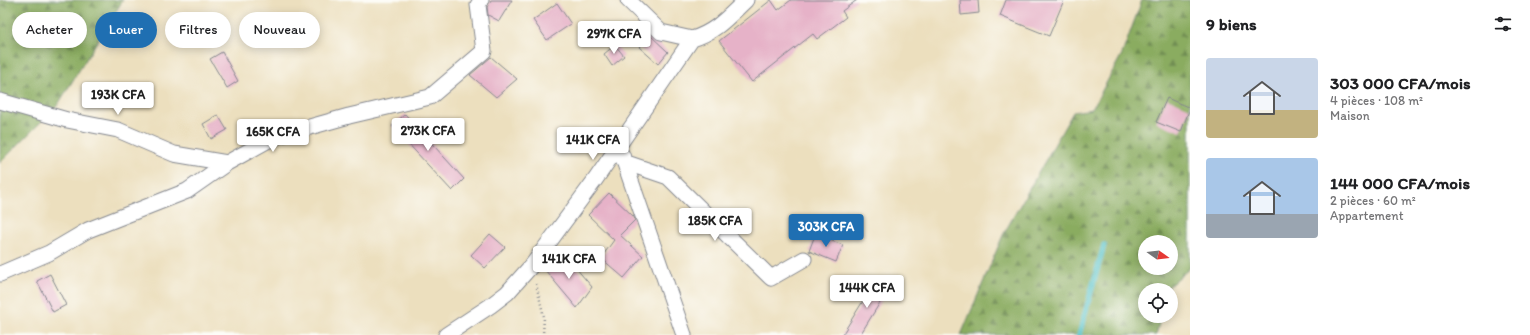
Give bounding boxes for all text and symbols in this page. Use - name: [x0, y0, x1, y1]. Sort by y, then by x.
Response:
- chip: Acheter: [12, 12, 87, 48]
- chip: Louer: [95, 12, 157, 48]
- chip: Filtres: [165, 12, 231, 48]
- chip: Nouveau: [239, 12, 320, 48]
- icon: filters: [1492, 13, 1514, 35]
- text: 9 biens: [1206, 14, 1257, 34]
- pin: 297K CFA: [573, 21, 655, 55]
- text: 297K CFA: [587, 26, 641, 41]
- text: 303 000 CFA/mois: [1330, 73, 1471, 93]
- icon: home: [1238, 74, 1286, 122]
- pin: 193K CFA: [77, 82, 159, 116]
- text: 193K CFA: [91, 87, 145, 102]
- text: 4 pièces · 108 m²: [1330, 93, 1423, 108]
- text: Maison: [1330, 108, 1370, 123]
- pin: 273K CFA: [387, 118, 469, 152]
- pin: 165K CFA: [232, 119, 314, 153]
- text: 273K CFA: [401, 123, 455, 138]
- text: 165K CFA: [246, 124, 300, 139]
- pin: 141K CFA: [552, 127, 634, 161]
- text: 141K CFA: [566, 132, 620, 147]
- text: 144 000 CFA/mois: [1330, 173, 1470, 193]
- icon: home: [1238, 174, 1286, 222]
- text: 2 pièces · 60 m²: [1330, 193, 1416, 208]
- pin: 185K CFA: [674, 208, 756, 242]
- text: Appartement: [1330, 208, 1404, 223]
- text: 185K CFA: [688, 213, 742, 228]
- pin: 303K CFA: [785, 214, 867, 248]
- text: 303K CFA: [798, 219, 854, 234]
- north arrow: [1138, 235, 1178, 275]
- map controls: [1138, 235, 1178, 323]
- pin: 141K CFA: [528, 246, 610, 280]
- text: 141K CFA: [542, 251, 596, 266]
- pin: 144K CFA: [826, 275, 908, 309]
- text: 144K CFA: [839, 280, 895, 295]
- button: locate: [1138, 283, 1178, 323]

